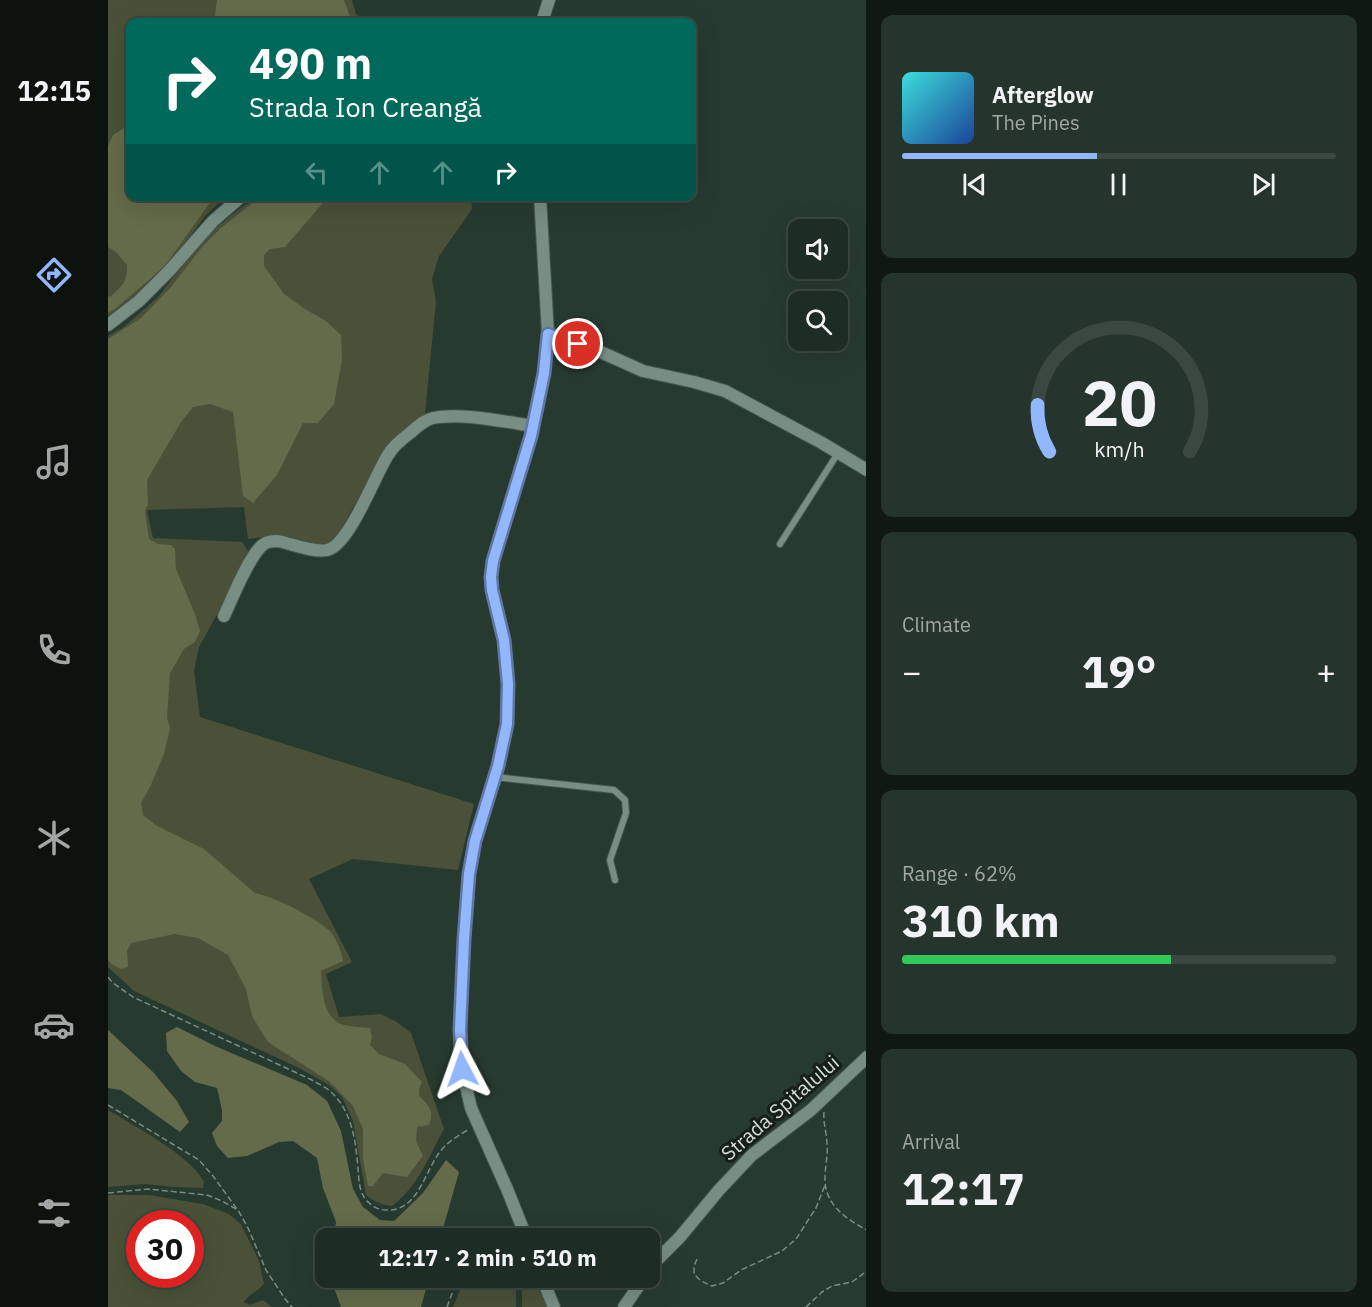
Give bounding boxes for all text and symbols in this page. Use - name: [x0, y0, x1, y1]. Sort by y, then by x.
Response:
- text: 490 m: [249, 36, 372, 91]
- icon: right: [150, 42, 228, 120]
- text: 12:15: [17, 73, 91, 108]
- text: Afterglow: [992, 80, 1094, 109]
- text: Strada Ion Creangă: [249, 89, 482, 124]
- text: The Pines: [992, 109, 1080, 136]
- icon: left: [300, 156, 333, 189]
- icon: ahead: [363, 156, 396, 189]
- icon: ahead: [426, 156, 459, 189]
- icon: right: [489, 156, 522, 189]
- icon: previous: [958, 168, 991, 201]
- icon: pause: [1102, 168, 1135, 201]
- icon: next: [1247, 168, 1280, 201]
- map controls: [788, 219, 848, 351]
- button: sound: [788, 219, 848, 279]
- icon: directions: [33, 254, 75, 296]
- button: search: [788, 291, 848, 351]
- pin: [552, 318, 603, 369]
- icon: arrive: [561, 327, 594, 360]
- text: 20: [1082, 362, 1156, 443]
- text: km/h: [1094, 436, 1144, 464]
- icon: music: [33, 441, 75, 483]
- text: Climate: [902, 611, 971, 638]
- icon: phone: [33, 629, 75, 671]
- text: 19°: [1081, 642, 1157, 700]
- text: −: [902, 650, 922, 693]
- text: +: [1316, 650, 1336, 693]
- icon: climate: [33, 817, 75, 859]
- text: Range · 62%: [902, 860, 1017, 887]
- text: 310 km: [902, 891, 1060, 949]
- icon: car: [33, 1004, 75, 1046]
- position arrow: [430, 1037, 494, 1101]
- street label: Strada Spitalului: [715, 1049, 844, 1166]
- text: Arrival: [902, 1128, 960, 1155]
- text: 12:17: [902, 1159, 1025, 1217]
- icon: filters: [33, 1192, 75, 1234]
- speed limit sign: 30: [126, 1210, 204, 1288]
- text: 12:17 · 2 min · 510 m: [378, 1243, 597, 1272]

